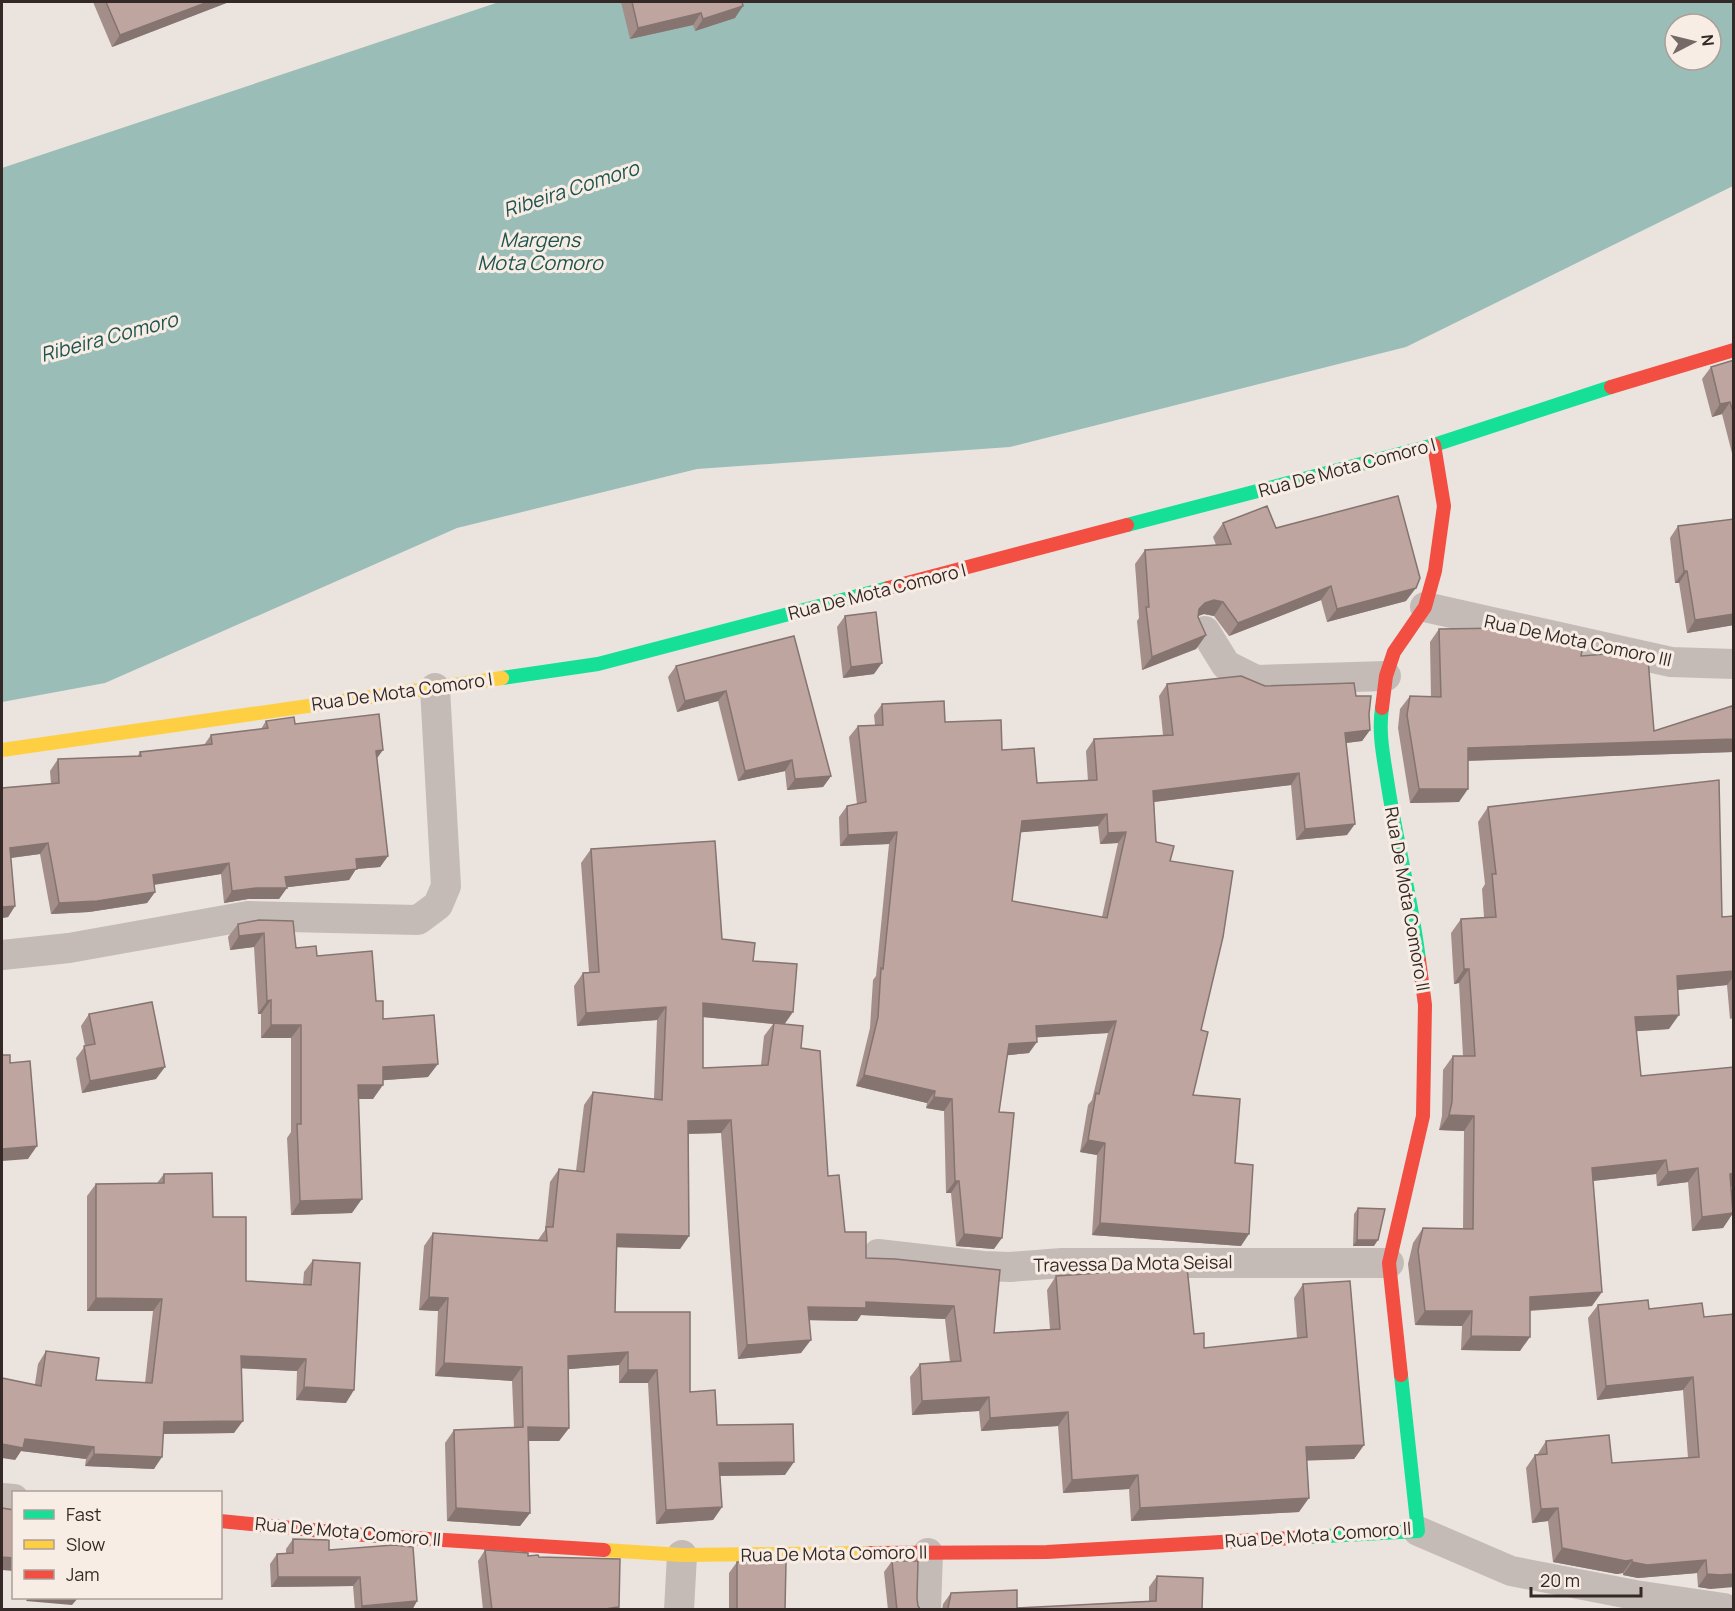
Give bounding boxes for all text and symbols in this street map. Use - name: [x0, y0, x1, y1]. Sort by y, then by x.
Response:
- north arrow: [1663, 12, 1723, 72]
- text: N: [1696, 33, 1720, 47]
- water label: Ribeira Comoro: [500, 154, 643, 223]
- water label: Margens Mota Comoro: [477, 226, 604, 276]
- water label: Ribeira Comoro: [37, 305, 182, 368]
- street label: Rua De Mota Comoro I: [1255, 432, 1438, 502]
- street label: Rua De Mota Comoro I: [785, 557, 968, 625]
- street label: Rua De Mota Comoro III: [1482, 608, 1674, 672]
- street label: Rua De Mota Comoro I: [310, 666, 494, 716]
- street label: Rua De Mota Comoro II: [1380, 805, 1436, 993]
- street label: Travessa Da Mota Seisal: [1033, 1249, 1233, 1277]
- legend: [12, 1491, 222, 1599]
- text: Fast: [66, 1502, 101, 1526]
- street label: Rua De Mota Comoro II: [254, 1511, 442, 1551]
- street label: Rua De Mota Comoro II: [1224, 1516, 1412, 1552]
- text: Slow: [66, 1532, 106, 1556]
- street label: Rua De Mota Comoro II: [740, 1539, 928, 1567]
- scale bar: [1531, 1560, 1640, 1598]
- text: Jam: [66, 1562, 100, 1586]
- text: 20 m: [1540, 1568, 1580, 1592]

